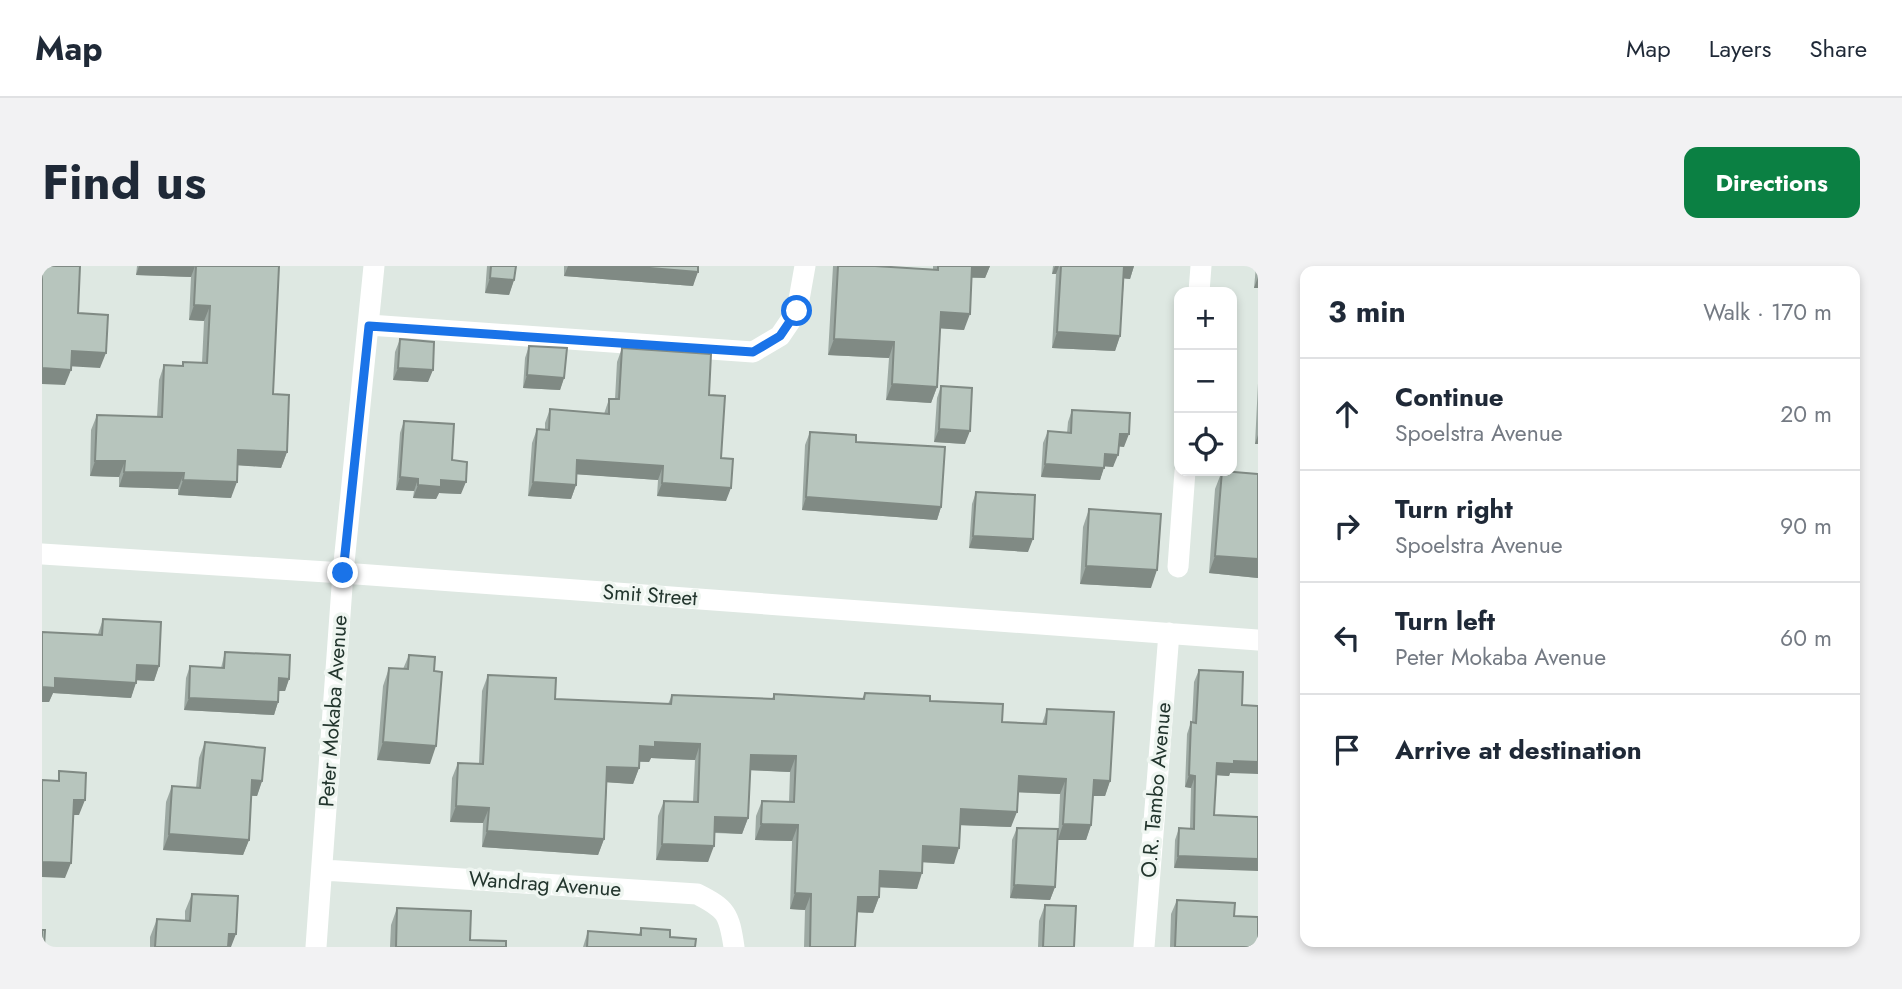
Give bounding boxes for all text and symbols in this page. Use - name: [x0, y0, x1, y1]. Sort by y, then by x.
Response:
- text: Map: [35, 25, 103, 72]
- text: Map: [1626, 31, 1671, 66]
- text: Layers: [1709, 31, 1771, 66]
- text: Share: [1809, 31, 1867, 66]
- text: Find us: [42, 147, 206, 217]
- button: Directions: [1684, 147, 1860, 218]
- map controls: [1174, 287, 1237, 476]
- button: +: [1174, 287, 1237, 350]
- text: 3 min: [1328, 290, 1406, 333]
- route start: [781, 295, 812, 326]
- text: Walk · 170 m: [1703, 295, 1832, 329]
- button: −: [1174, 350, 1237, 413]
- text: Continue: [1395, 378, 1504, 416]
- icon: ahead: [1328, 395, 1366, 433]
- text: 20 m: [1780, 397, 1832, 431]
- button: locate: [1174, 413, 1237, 476]
- text: Spoelstra Avenue: [1395, 416, 1563, 450]
- text: Turn right: [1395, 490, 1513, 528]
- icon: right: [1328, 507, 1366, 545]
- text: 90 m: [1780, 509, 1832, 543]
- text: Spoelstra Avenue: [1395, 528, 1563, 562]
- route end: [327, 557, 358, 588]
- street label: Smit Street: [602, 577, 698, 613]
- text: Turn left: [1395, 602, 1495, 640]
- street label: Peter Mokaba Avenue: [311, 614, 355, 808]
- icon: left: [1328, 619, 1366, 657]
- text: 60 m: [1780, 621, 1832, 655]
- text: Peter Mokaba Avenue: [1395, 640, 1606, 674]
- street label: O.R. Tambo Avenue: [1133, 701, 1179, 879]
- icon: arrive: [1328, 731, 1366, 769]
- text: Arrive at destination: [1395, 731, 1642, 769]
- street label: Wandrag Avenue: [468, 864, 622, 904]

